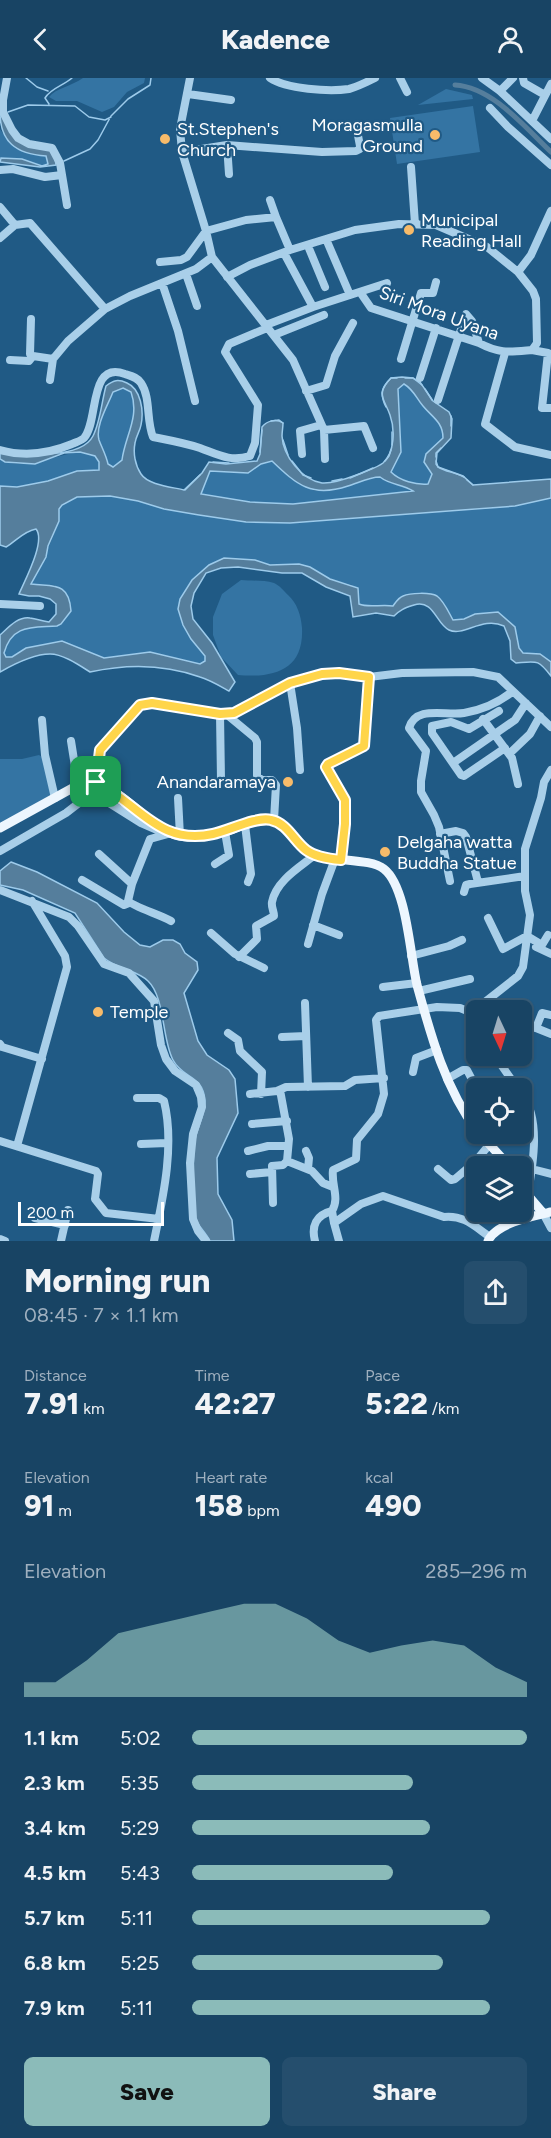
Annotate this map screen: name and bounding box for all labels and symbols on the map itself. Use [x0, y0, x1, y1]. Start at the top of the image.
place label: Moragasmulla Ground [311, 114, 423, 157]
place label: St.Stephen's Church [177, 118, 279, 161]
marker: Moragasmulla Ground [428, 128, 442, 142]
marker: St.Stephen's Church [158, 132, 172, 146]
place label: Municipal Reading Hall [421, 209, 522, 252]
marker: Municipal Reading Hall [402, 223, 416, 237]
street label: Siri Mora Uyana [376, 281, 502, 345]
pin [70, 756, 121, 807]
place label: Anandaramaya [157, 771, 276, 793]
marker: Anandaramaya [281, 775, 295, 789]
place label: Delgaha watta Buddha Statue [397, 831, 517, 874]
marker: Delgaha watta Buddha Statue [378, 845, 392, 859]
north arrow [466, 1000, 532, 1066]
place label: Temple [110, 1001, 169, 1023]
marker: Temple [91, 1005, 105, 1019]
scale bar [18, 1199, 164, 1226]

